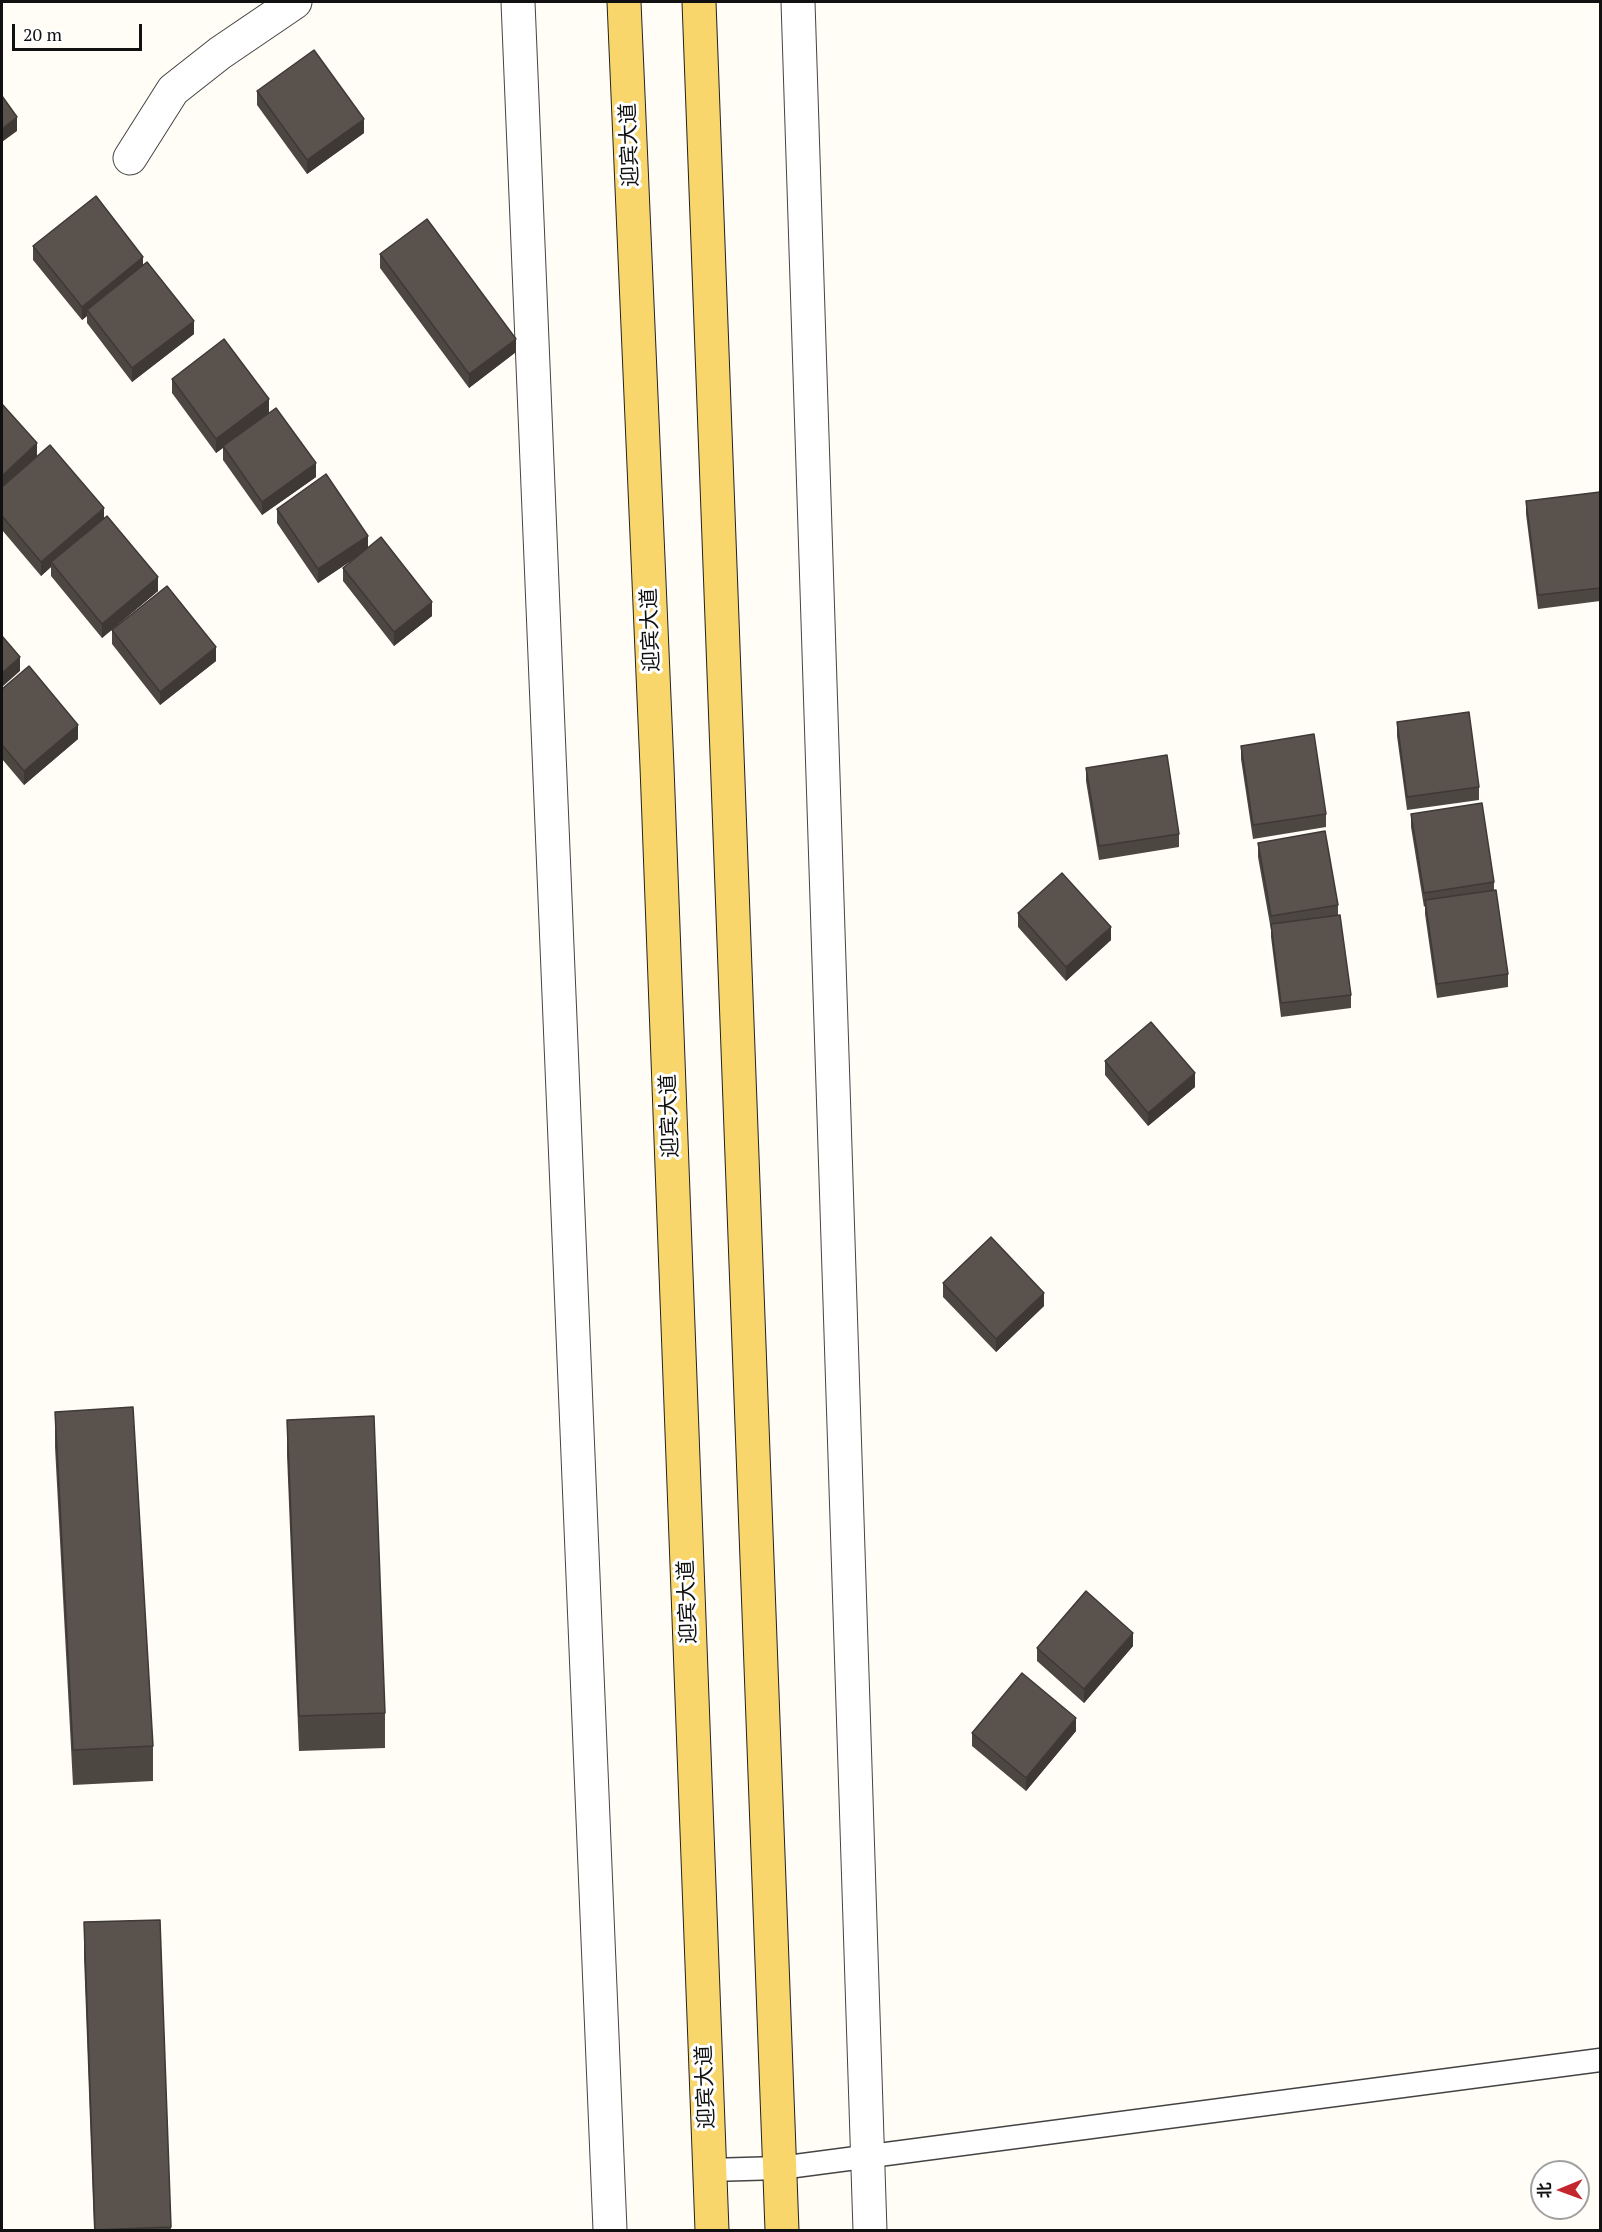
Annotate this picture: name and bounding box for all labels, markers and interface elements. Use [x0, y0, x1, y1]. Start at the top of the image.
scale bar [15, 12, 146, 50]
text: 20 m [23, 22, 62, 46]
street label: 迎宾大道 [616, 103, 644, 187]
street label: 迎宾大道 [637, 588, 665, 672]
street label: 迎宾大道 [656, 1074, 684, 1158]
street label: 迎宾大道 [674, 1560, 702, 1644]
street label: 迎宾大道 [692, 2045, 720, 2129]
north arrow [1530, 2160, 1590, 2220]
text: 北 [1533, 2182, 1555, 2198]

